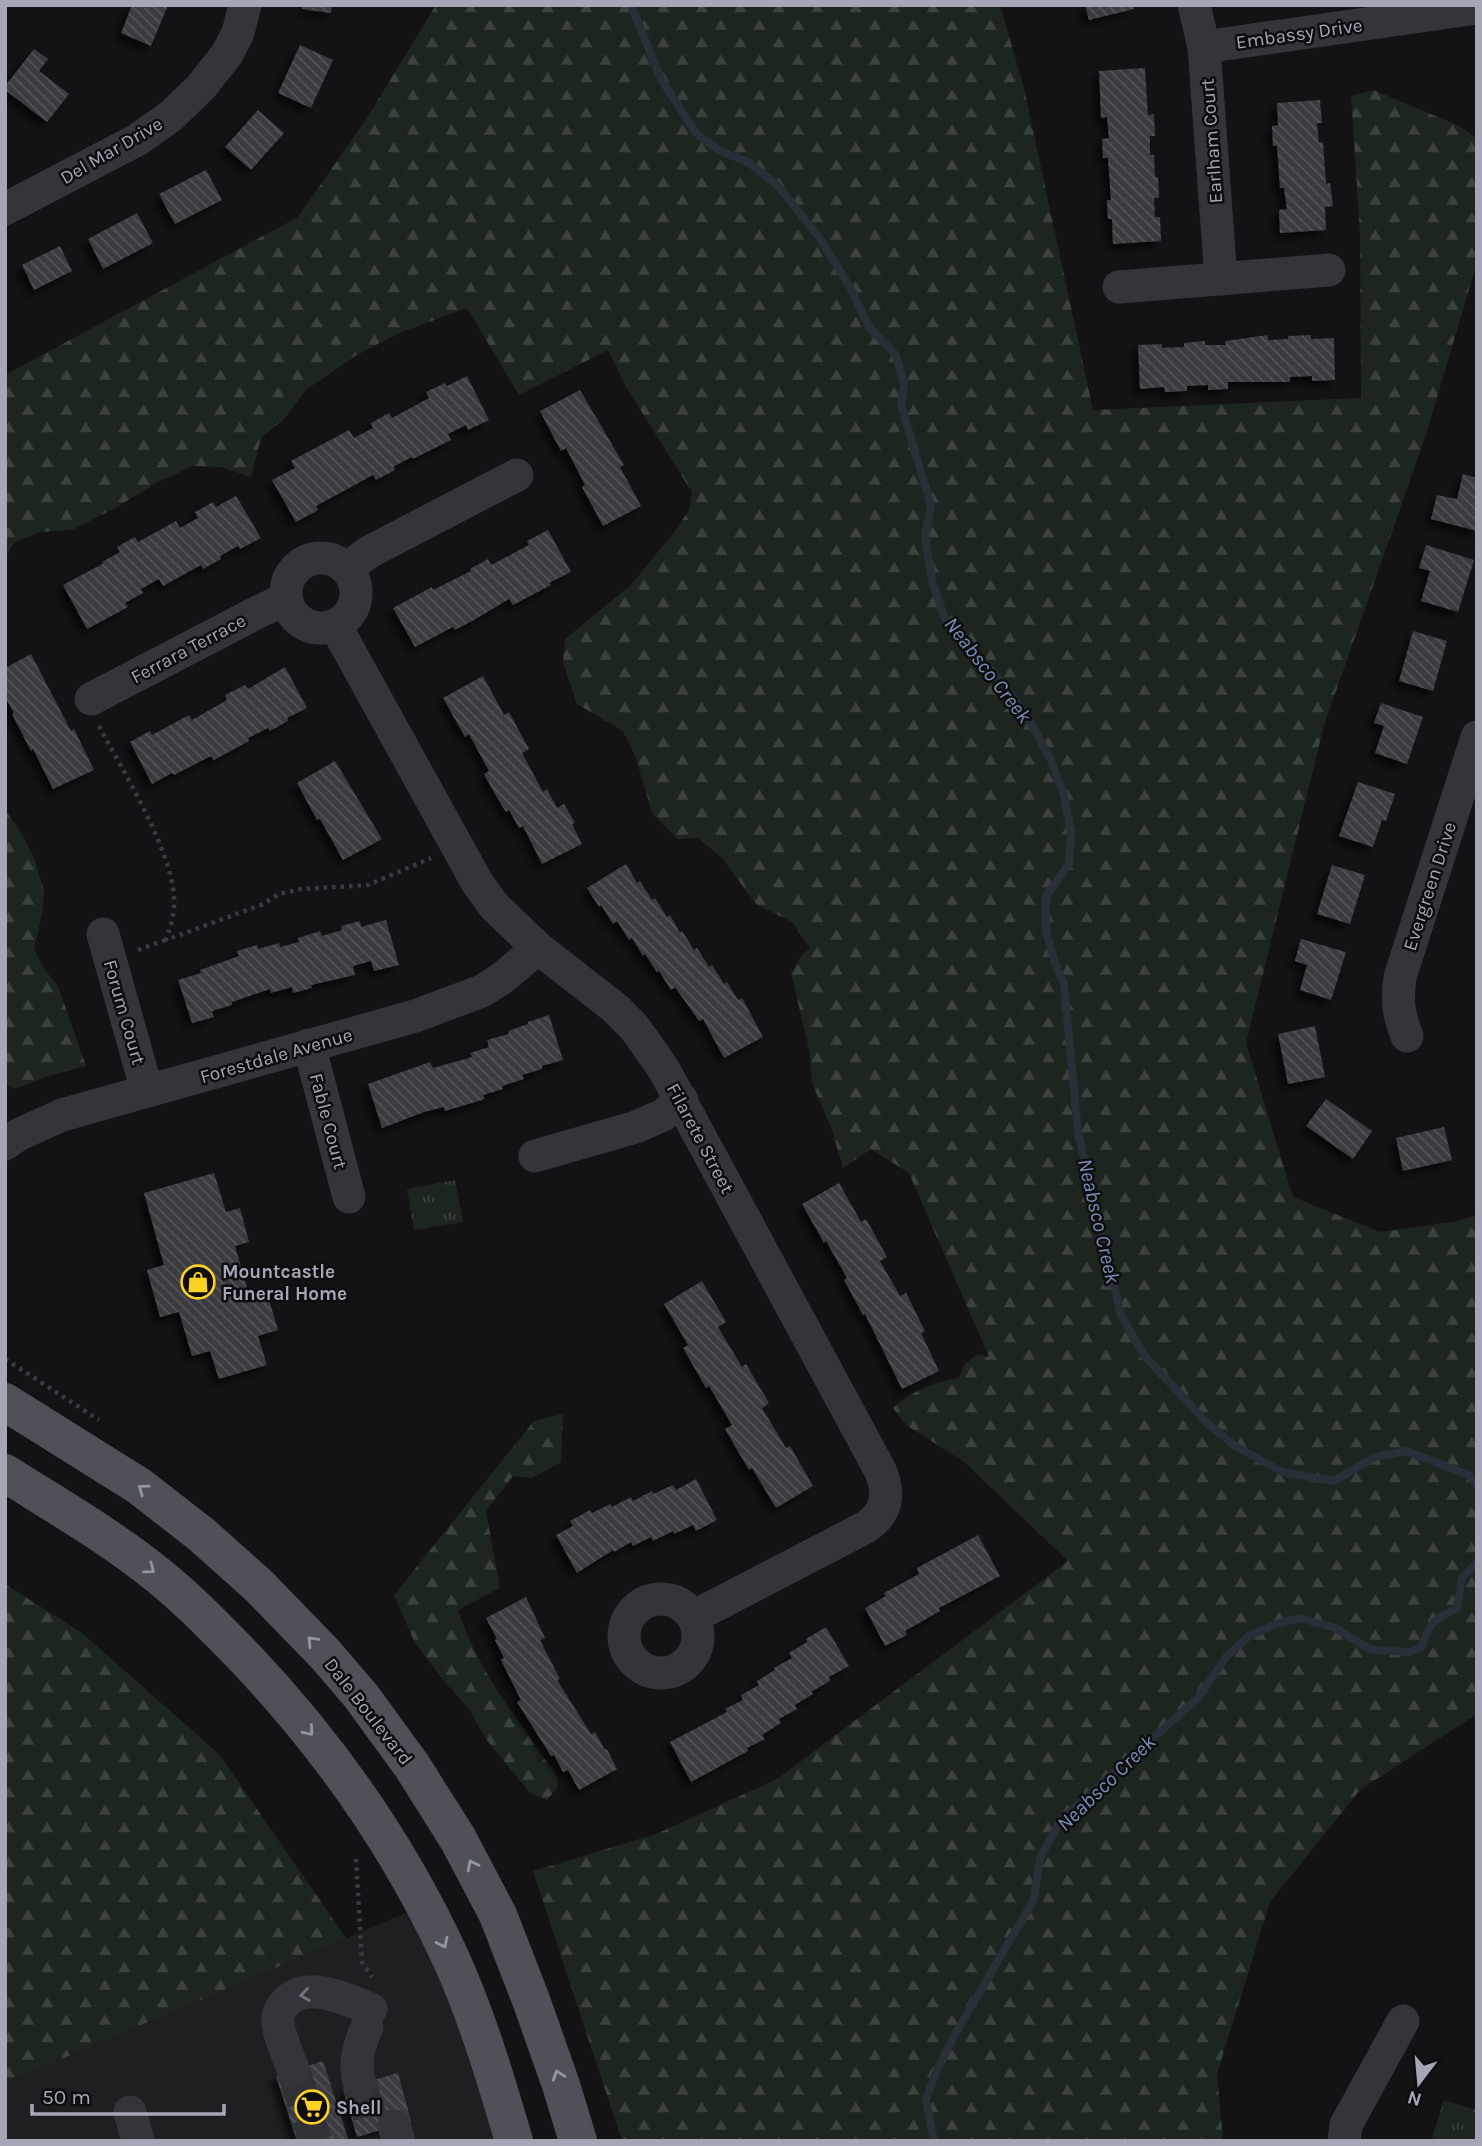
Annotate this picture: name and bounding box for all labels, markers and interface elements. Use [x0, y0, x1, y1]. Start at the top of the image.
street label: Embassy Drive [1234, 14, 1364, 54]
street label: Earlham Court [1197, 78, 1227, 204]
street label: Del Mar Drive [56, 113, 167, 189]
street label: Ferrara Terrace [127, 609, 250, 688]
water label: Neabsco Creek [939, 612, 1037, 728]
street label: Evergreen Drive [1399, 819, 1461, 953]
street label: Forum Court [99, 957, 149, 1067]
street label: Forestdale Avenue [198, 1024, 355, 1088]
street label: Fable Court [305, 1071, 351, 1172]
street label: Filarete Street [662, 1080, 738, 1197]
water label: Neabsco Creek [1073, 1156, 1125, 1286]
place label: Mountcastle Funeral Home [222, 1261, 347, 1305]
shop icon: Mountcastle Funeral Home [179, 1263, 217, 1301]
one-way arrow [138, 1485, 151, 1497]
one-way arrow [142, 1561, 155, 1574]
one-way arrow [307, 1636, 320, 1649]
street label: Dale Boulevard [320, 1654, 417, 1769]
one-way arrow [301, 1723, 313, 1736]
water label: Neabsco Creek [1052, 1730, 1160, 1836]
one-way arrow [466, 1860, 480, 1873]
one-way arrow [435, 1936, 449, 1948]
one-way arrow [300, 1987, 311, 2002]
north arrow [1384, 2048, 1454, 2118]
one-way arrow [552, 2070, 566, 2082]
scale bar [32, 2072, 224, 2116]
text: 50 m [42, 2085, 91, 2109]
text: N [1405, 2086, 1424, 2111]
supermarket icon: Shell [293, 2088, 331, 2126]
place label: Shell [336, 2097, 382, 2119]

